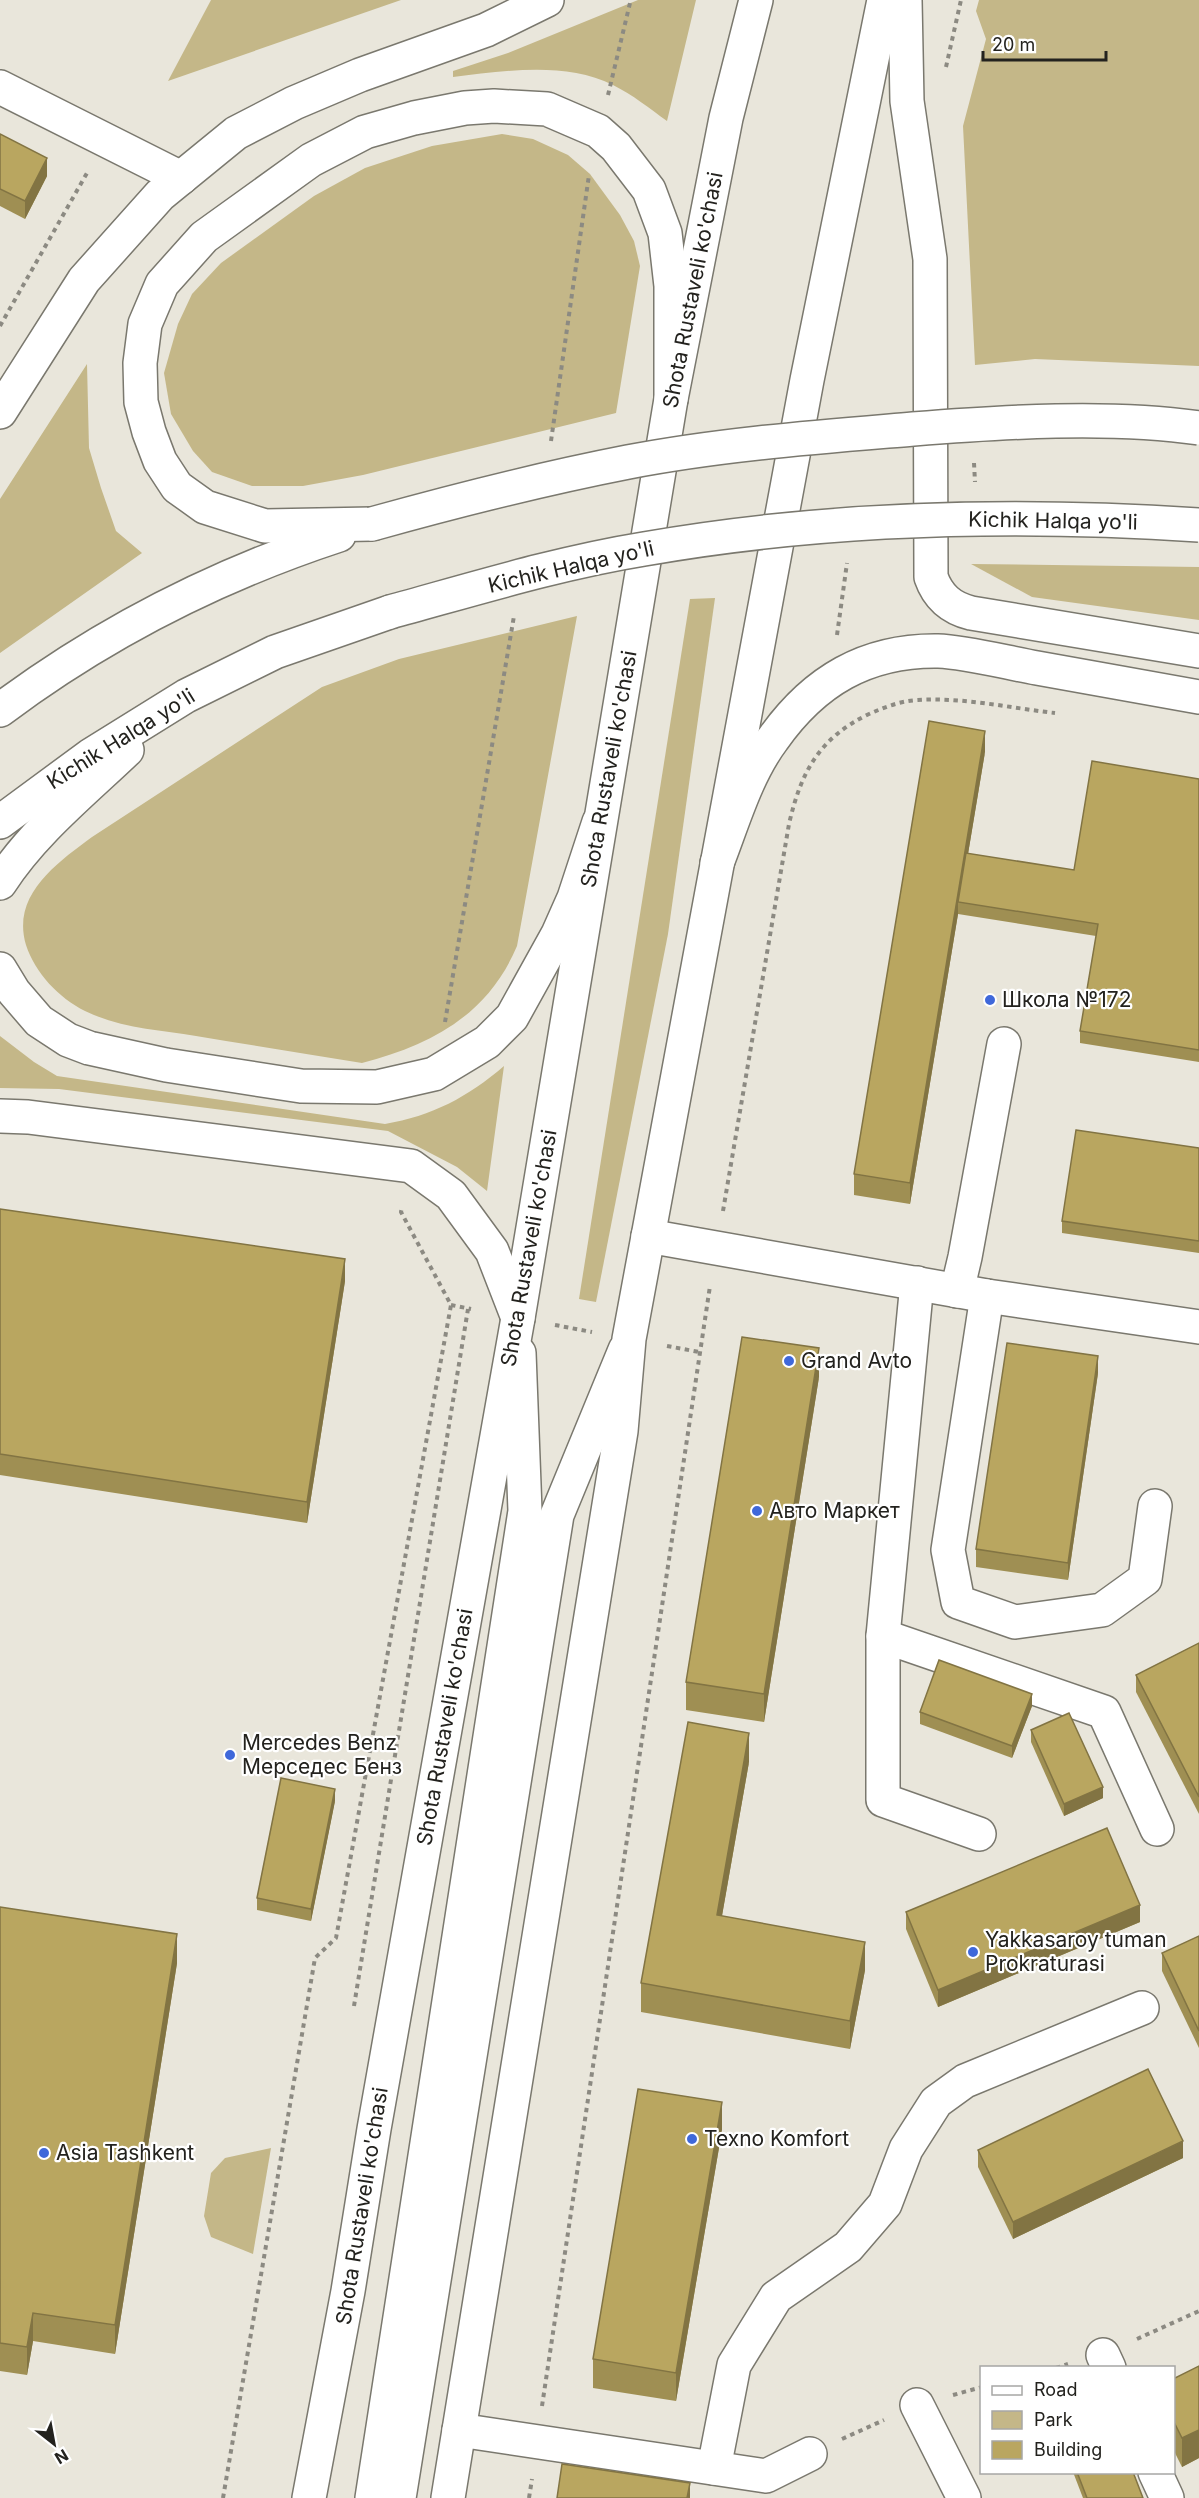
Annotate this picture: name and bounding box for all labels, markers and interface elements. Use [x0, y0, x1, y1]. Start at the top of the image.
scale bar [983, 24, 1106, 62]
text: 20 m [992, 34, 1035, 55]
street label: Shota Rustaveli ko'chasi [657, 170, 728, 410]
street label: Kichik Halqa yo'li [968, 507, 1138, 534]
street label: Kichik Halqa yo'li [485, 535, 656, 598]
street label: Shota Rustaveli ko'chasi [575, 649, 642, 889]
street label: Kichik Halqa yo'li [42, 683, 199, 794]
place label: Школа №172 [1002, 987, 1132, 1012]
marker: Школа №172 [983, 993, 997, 1007]
street label: Shota Rustaveli ko'chasi [495, 1128, 562, 1368]
place label: Grand Avto [801, 1348, 912, 1373]
marker: Grand Avto [782, 1354, 796, 1368]
place label: Авто Маркет [769, 1498, 900, 1523]
marker: Авто Маркет [750, 1504, 764, 1518]
street label: Shota Rustaveli ko'chasi [411, 1607, 478, 1847]
place label: Mercedes Benz Мерседес Бенз [242, 1730, 402, 1779]
marker: Mercedes Benz Мерседес Бенз [223, 1748, 237, 1762]
place label: Yakkasaroy tuman Prokraturasi [985, 1927, 1167, 1976]
marker: Yakkasaroy tuman Prokraturasi [966, 1945, 980, 1959]
street label: Shota Rustaveli ko'chasi [330, 2085, 393, 2326]
place label: Texno Komfort [704, 2126, 849, 2151]
marker: Texno Komfort [685, 2132, 699, 2146]
place label: Asia Tashkent [56, 2140, 194, 2165]
marker: Asia Tashkent [37, 2146, 51, 2160]
legend [980, 2366, 1175, 2474]
text: Road [1034, 2379, 1077, 2400]
text: Park [1034, 2409, 1073, 2430]
north arrow [24, 2414, 84, 2474]
text: Building [1034, 2439, 1102, 2460]
text: N [51, 2445, 72, 2469]

